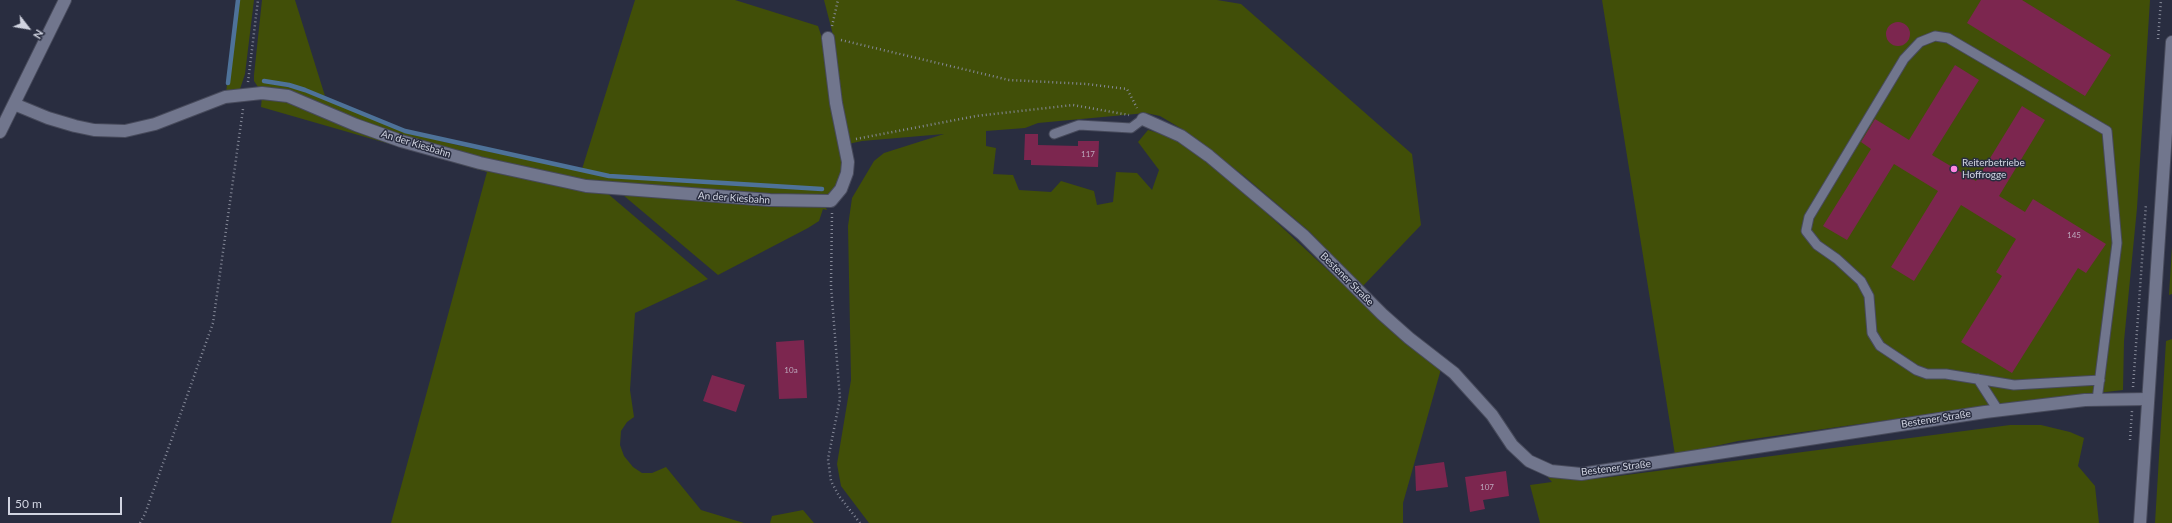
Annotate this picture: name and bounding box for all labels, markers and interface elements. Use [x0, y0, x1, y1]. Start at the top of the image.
north arrow [8, 8, 48, 48]
text: N [31, 27, 46, 41]
street label: An der Kiesbahn [380, 128, 452, 160]
house number: 117 [1081, 149, 1095, 159]
place label: Reiterbetriebe Hoffrogge [1962, 157, 2025, 180]
marker: Reiterbetriebe Hoffrogge [1949, 164, 1959, 174]
street label: An der Kiesbahn [698, 189, 770, 207]
house number: 145 [2067, 230, 2081, 240]
street label: Bestener Straße [1318, 250, 1376, 308]
house number: 10a [784, 365, 798, 375]
street label: Bestener Straße [1900, 408, 1972, 430]
street label: Bestener Straße [1580, 458, 1652, 478]
house number: 107 [1480, 482, 1494, 492]
scale bar [10, 489, 124, 515]
text: 50 m [15, 496, 42, 511]

